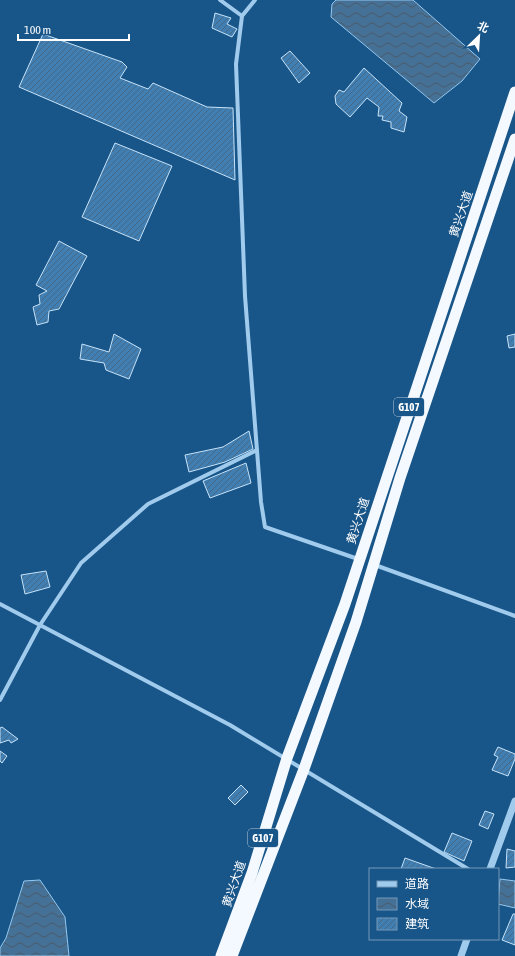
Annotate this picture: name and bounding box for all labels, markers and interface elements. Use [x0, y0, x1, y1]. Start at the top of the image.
scale bar [18, 16, 129, 42]
north arrow [459, 16, 499, 56]
text: 北 [476, 19, 491, 35]
text: 100 m [24, 23, 51, 37]
street label: 黄兴大道 [447, 189, 475, 239]
road number: G107 [394, 398, 424, 416]
street label: 黄兴大道 [344, 496, 372, 546]
road number: G107 [248, 829, 278, 847]
street label: 黄兴大道 [220, 859, 248, 909]
legend [369, 868, 499, 940]
text: 道路 [405, 877, 429, 891]
text: 水域 [405, 897, 429, 911]
text: 建筑 [405, 917, 429, 931]

